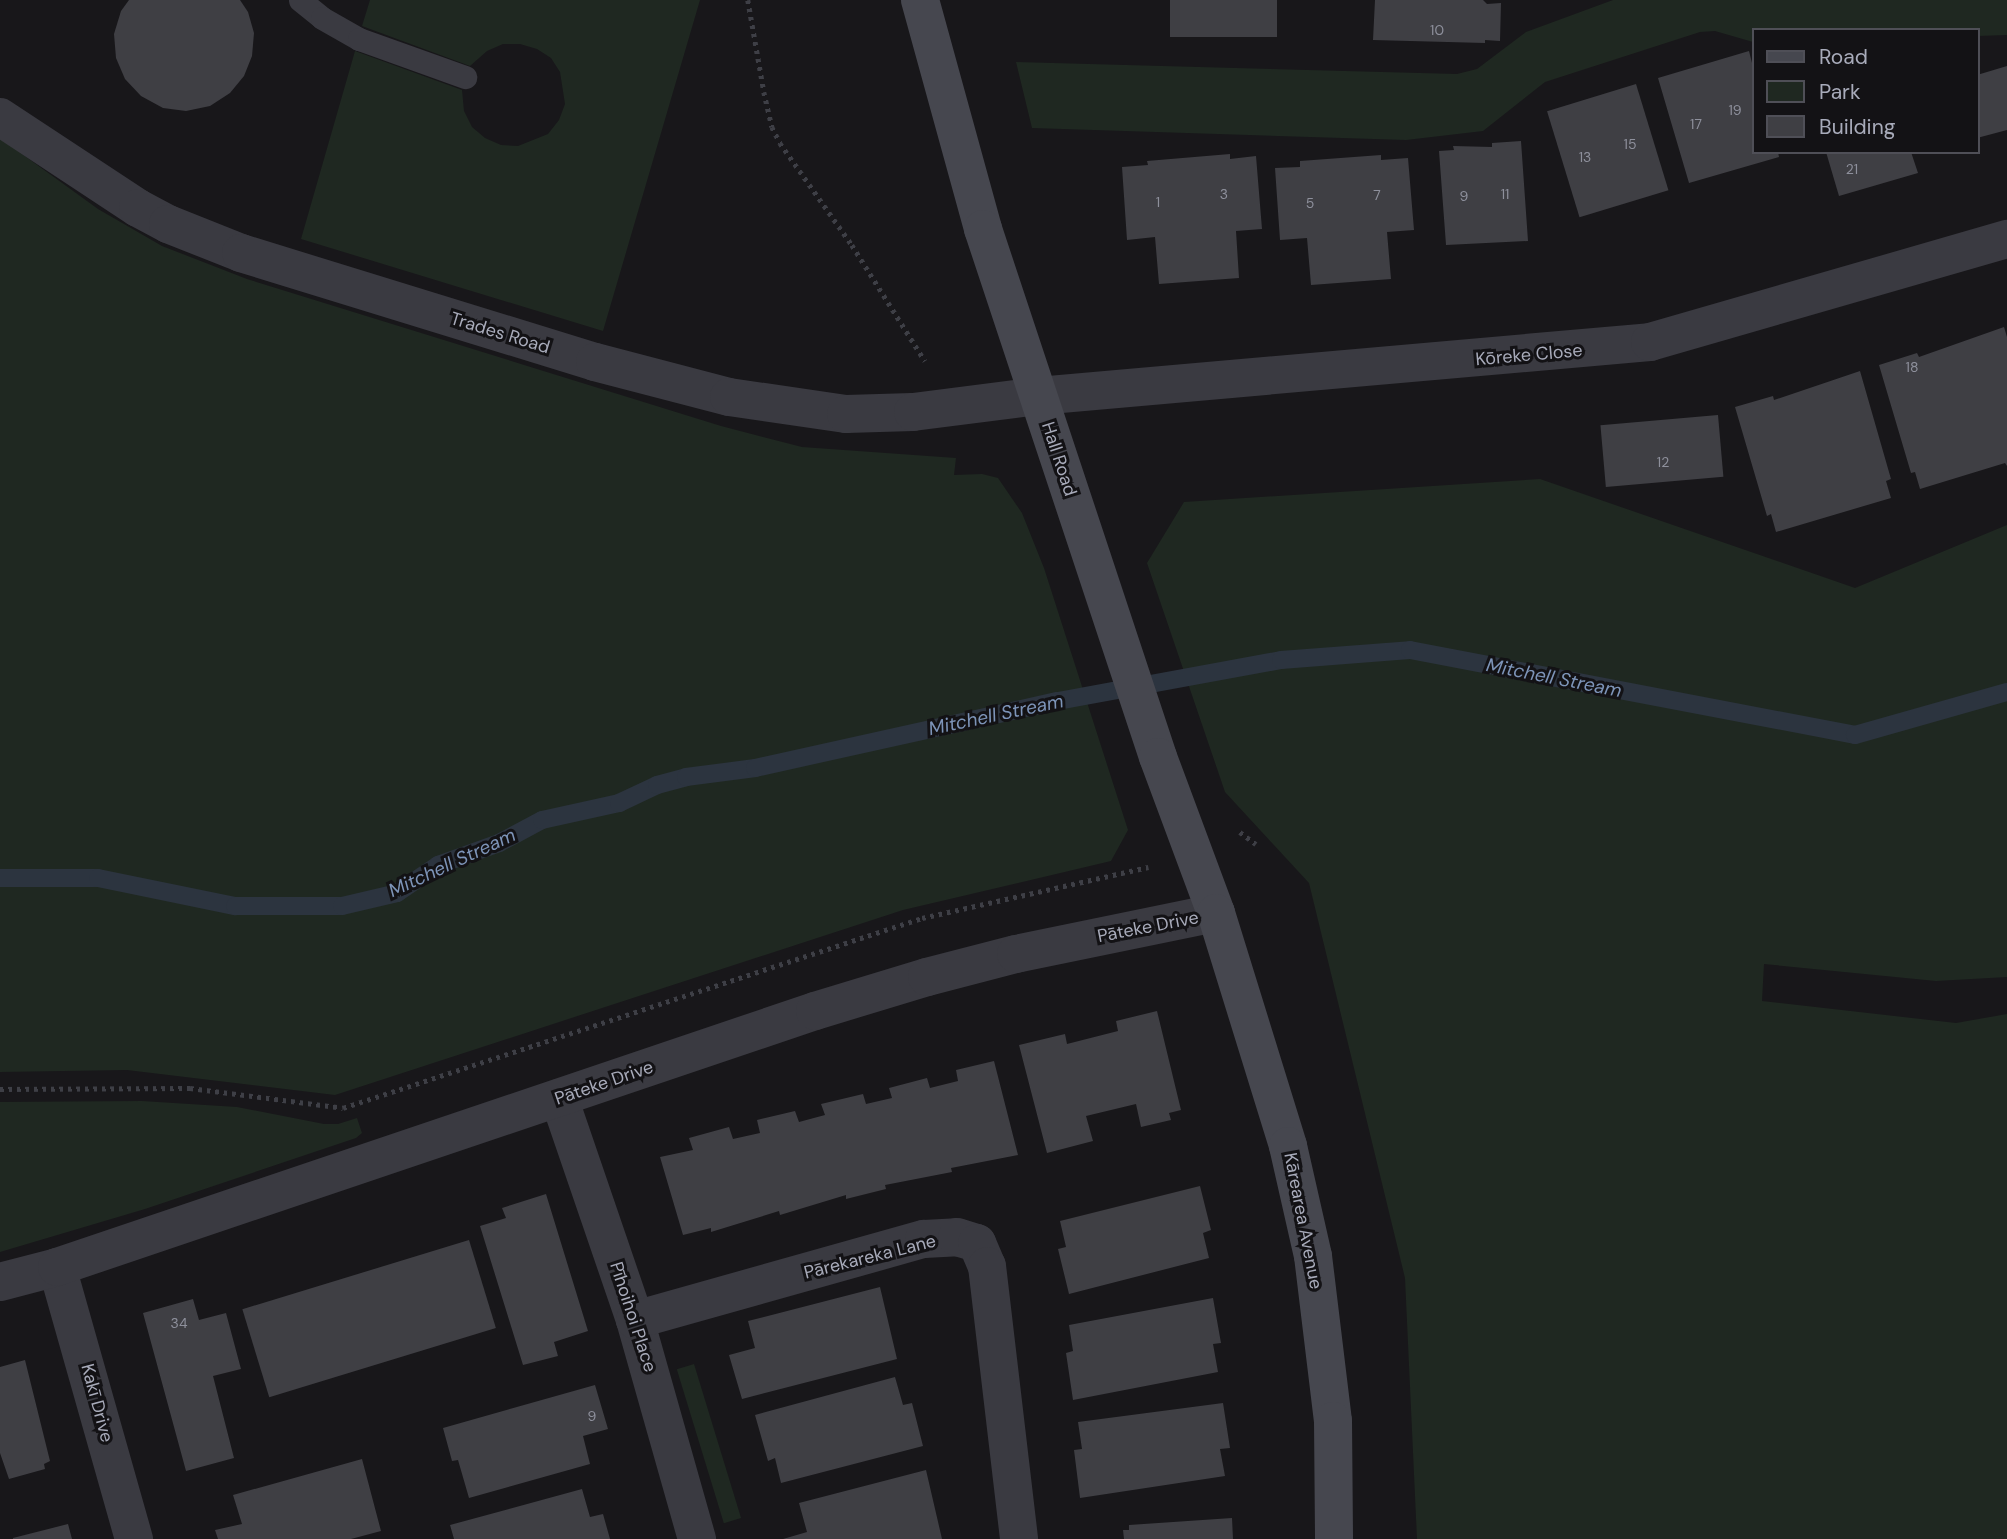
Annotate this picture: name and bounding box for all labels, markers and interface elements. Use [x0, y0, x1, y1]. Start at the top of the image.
house number: 10 [1430, 22, 1444, 38]
legend [1752, 28, 1979, 154]
text: Road [1819, 43, 1868, 71]
text: Park [1819, 78, 1860, 106]
house number: 19 [1728, 102, 1742, 118]
text: Building [1819, 113, 1895, 141]
house number: 17 [1690, 116, 1702, 132]
house number: 15 [1624, 136, 1636, 152]
house number: 13 [1579, 149, 1591, 165]
house number: 21 [1846, 161, 1858, 177]
house number: 3 [1220, 186, 1228, 202]
house number: 11 [1501, 186, 1509, 202]
house number: 7 [1373, 187, 1381, 203]
house number: 9 [1460, 188, 1468, 204]
house number: 1 [1156, 194, 1160, 210]
house number: 5 [1306, 195, 1314, 211]
street label: Trades Road [448, 308, 552, 358]
street label: Kōreke Close [1475, 340, 1583, 370]
house number: 18 [1906, 359, 1918, 375]
street label: Hall Road [1037, 419, 1081, 499]
house number: 12 [1657, 454, 1669, 470]
water label: Mitchell Stream [1484, 654, 1624, 702]
water label: Mitchell Stream [926, 690, 1066, 740]
water label: Mitchell Stream [385, 824, 519, 902]
street label: Pāteke Drive [1096, 907, 1200, 947]
street label: Pāteke Drive [552, 1056, 656, 1110]
street label: Kārearea Avenue [1279, 1151, 1327, 1291]
street label: Pārekareka Lane [802, 1230, 938, 1284]
street label: Pīhoihoi Place [605, 1259, 661, 1375]
house number: 34 [171, 1315, 187, 1331]
street label: Kakī Drive [76, 1361, 118, 1445]
house number: 9 [588, 1408, 596, 1424]

